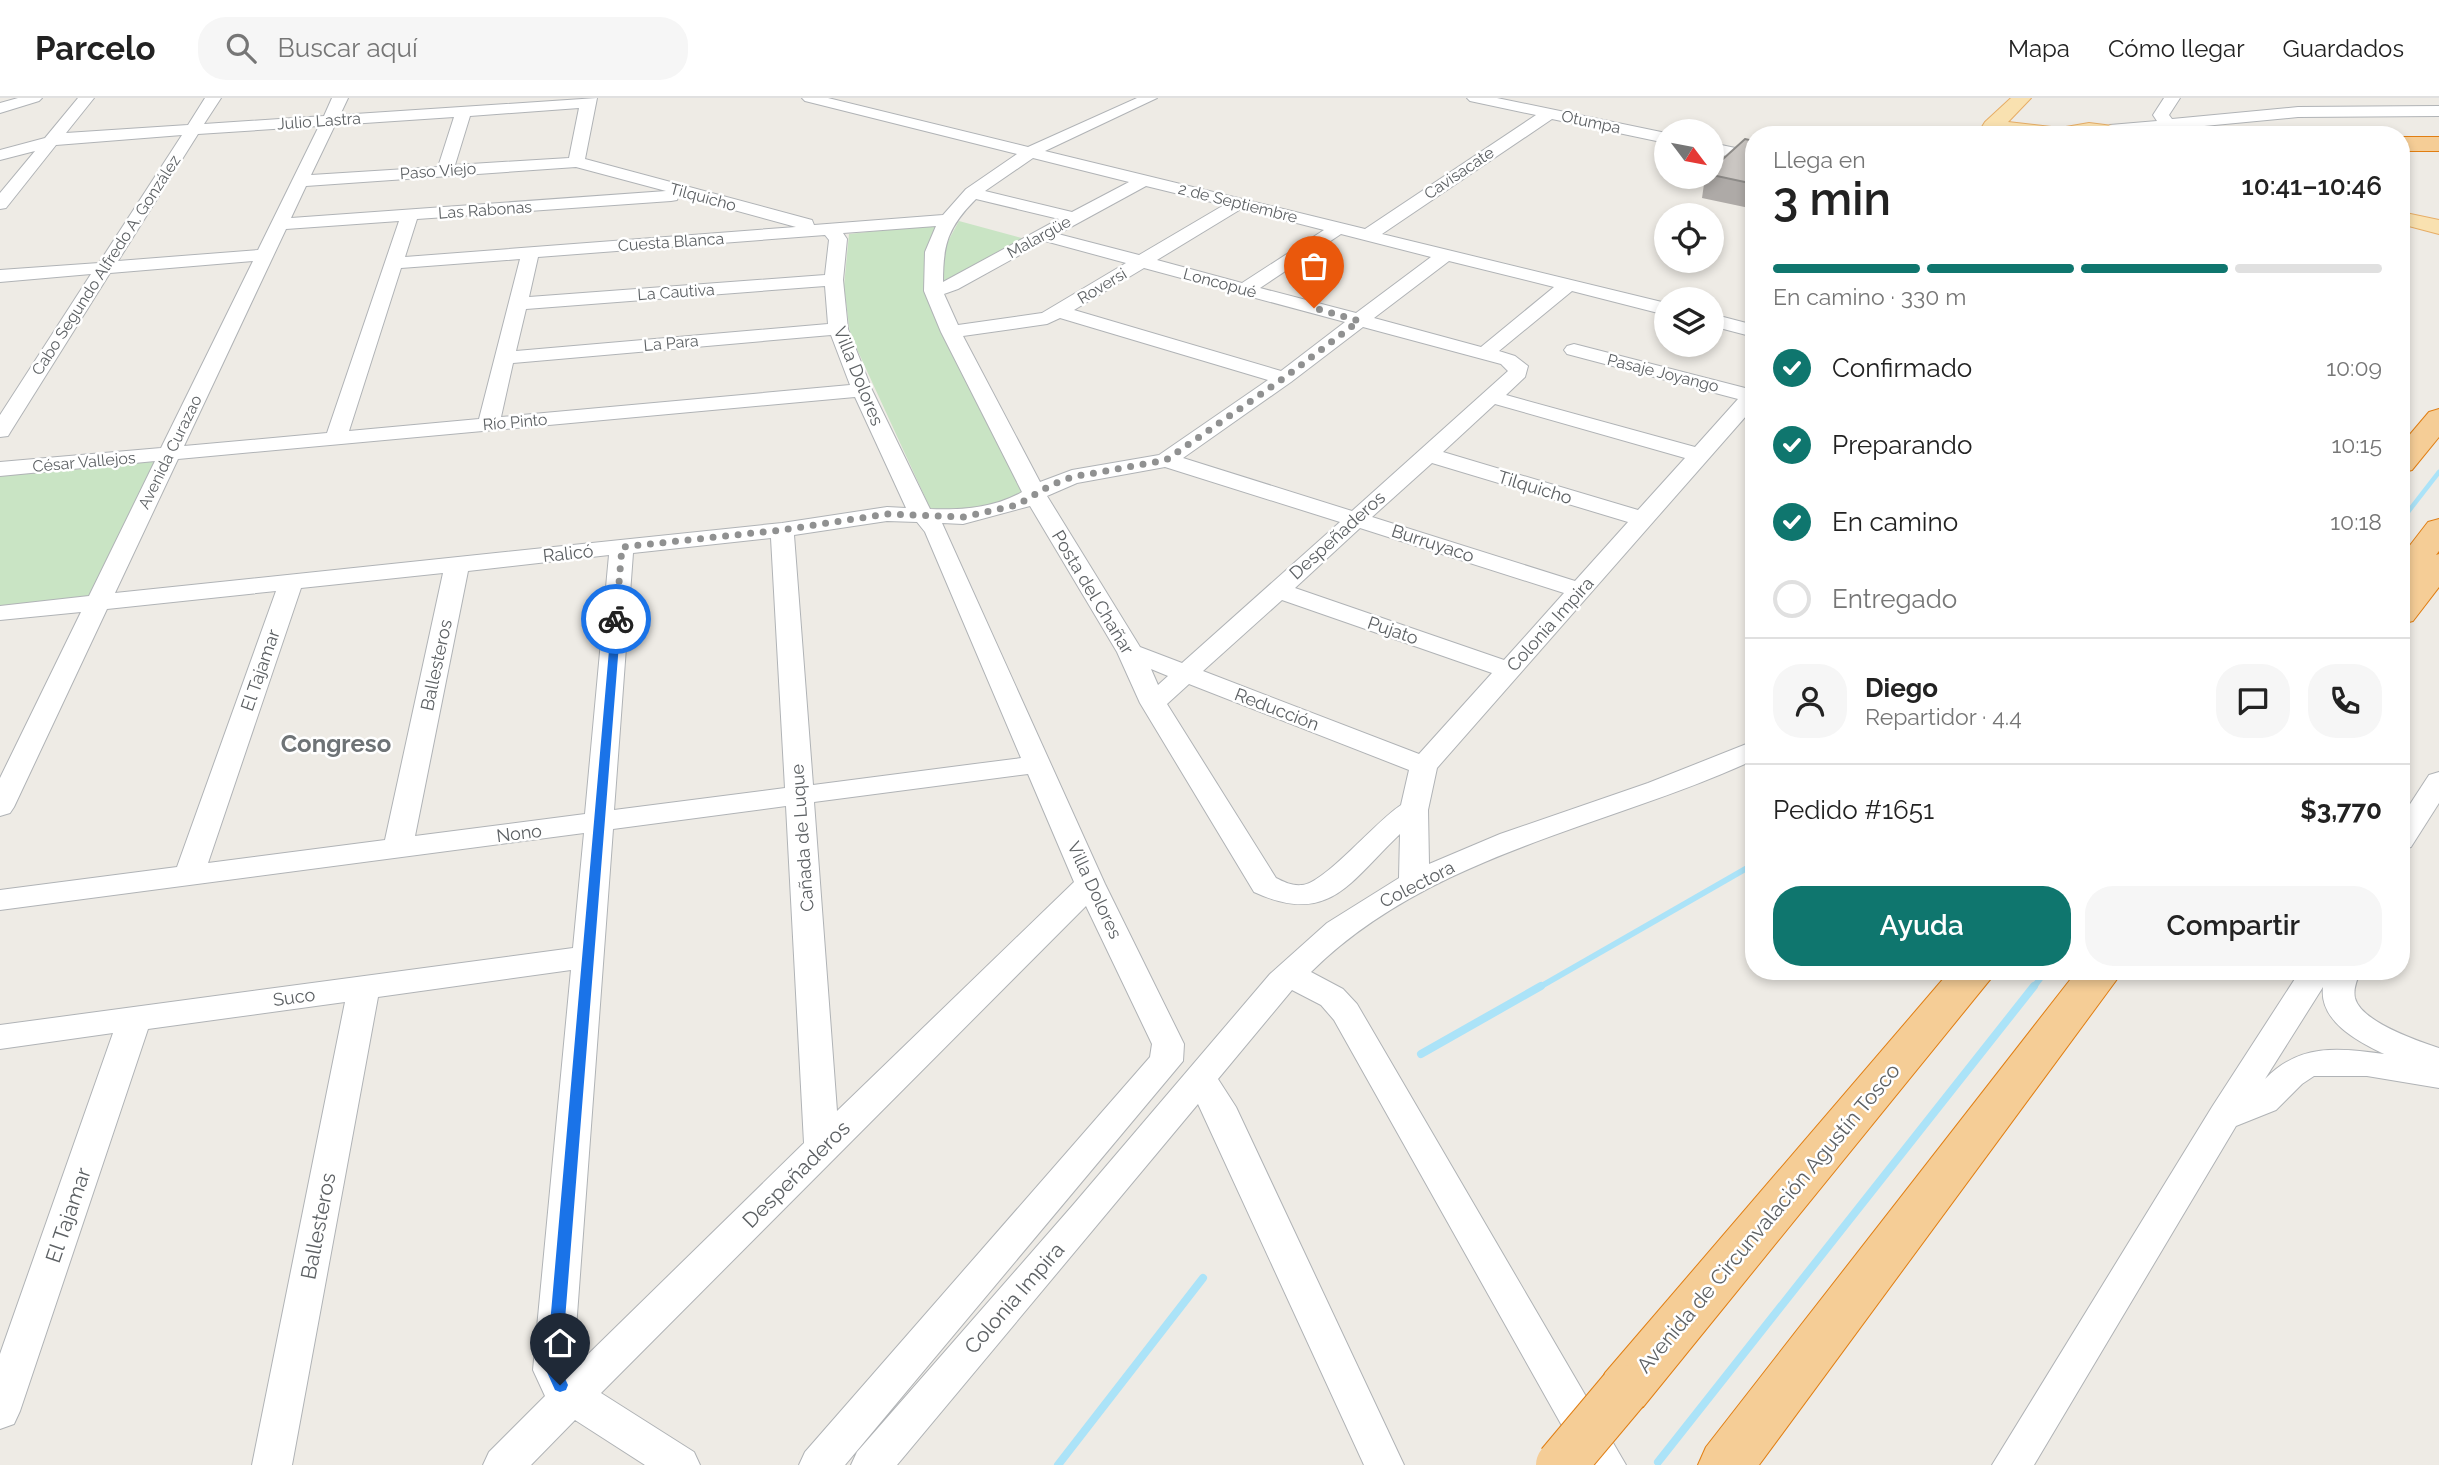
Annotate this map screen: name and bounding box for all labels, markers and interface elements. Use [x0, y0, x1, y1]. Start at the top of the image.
search box [198, 17, 688, 80]
text: Parcelo [35, 29, 156, 68]
icon: search [222, 29, 260, 67]
text: Buscar aquí [278, 33, 418, 63]
text: Mapa [2008, 34, 2070, 63]
text: Cómo llegar [2108, 34, 2245, 63]
text: Guardados [2283, 34, 2404, 63]
street label: Otumpa [1560, 106, 1622, 138]
street label: Julio Lastra [276, 109, 362, 133]
north arrow [1654, 119, 1724, 189]
map controls [1654, 119, 1724, 357]
street label: Cavisacate [1421, 143, 1497, 203]
text: Llega en [1773, 146, 1866, 173]
street label: Cabo Segundo Alfredo A. González [28, 151, 184, 379]
street label: Paso Viejo [399, 159, 477, 183]
text: 10:41–10:46 [2241, 171, 2382, 201]
text: 3 min [1773, 172, 1891, 226]
street label: Tilquicho [668, 179, 738, 215]
street label: 2 de Septiembre [1176, 179, 1300, 227]
street label: Las Rabonas [437, 197, 533, 223]
button: locate [1654, 203, 1724, 273]
street label: Malargüe [1004, 212, 1074, 262]
street label: Cuesta Blanca [617, 229, 725, 255]
pin [1284, 236, 1344, 308]
icon: bag [1295, 247, 1333, 285]
street label: Roversi [1074, 264, 1130, 308]
street label: Loncopué [1181, 264, 1259, 302]
street label: La Cautiva [637, 280, 715, 304]
text: En camino · 330 m [1773, 283, 1966, 310]
button: layers [1654, 287, 1724, 357]
street label: Villa Dolores [830, 323, 888, 429]
street label: La Para [643, 331, 699, 355]
icon: check [1773, 349, 1811, 387]
street label: Pasaje Joyango [1605, 350, 1721, 396]
text: Confirmado [1832, 353, 1972, 383]
text: 10:09 [2326, 354, 2382, 381]
street label: Avenida Curazao [134, 392, 206, 512]
street label: Río Pinto [482, 410, 548, 434]
icon: check [1773, 426, 1811, 464]
text: Preparando [1832, 430, 1972, 460]
text: 10:15 [2331, 431, 2382, 458]
street label: César Vallejos [32, 448, 137, 476]
street label: Tilquicho [1495, 466, 1575, 508]
street label: Despeñaderos [1285, 486, 1389, 583]
icon: check [1773, 503, 1811, 541]
text: En camino [1832, 507, 1958, 537]
text: 10:18 [2330, 508, 2382, 535]
street label: Burruyaco [1389, 520, 1477, 566]
street label: Posta del Chañar [1048, 526, 1139, 658]
street label: Ralicó [542, 540, 595, 566]
street label: Colonia Impira [1502, 573, 1598, 675]
courier [581, 584, 651, 654]
text: Entregado [1832, 584, 1957, 614]
icon: bike [597, 600, 635, 638]
street label: Pujato [1365, 612, 1421, 649]
street label: Ballesteros [416, 617, 456, 713]
street label: El Tajamar [236, 626, 284, 714]
button: person [1773, 664, 1847, 738]
button: chat [2216, 664, 2290, 738]
button: phone [2308, 664, 2382, 738]
text: Diego [1865, 673, 1938, 703]
street label: Reducción [1232, 683, 1322, 735]
text: Repartidor · 4.4 [1865, 703, 2022, 730]
district label: Congreso [281, 729, 391, 758]
street label: Cañada de Luque [786, 763, 818, 913]
text: Pedido #1651 [1773, 795, 1934, 825]
text: $3,770 [2300, 795, 2382, 825]
street label: Nono [495, 820, 543, 846]
street label: Villa Dolores [1063, 838, 1127, 942]
street label: Colectora [1376, 856, 1458, 912]
button: Ayuda [1773, 886, 2071, 966]
button: Compartir [2085, 886, 2382, 966]
street label: Suco [272, 984, 317, 1010]
street label: Avenida de Circunvalación Agustín Tosco [1631, 1058, 1905, 1378]
street label: Despeñaderos [737, 1115, 855, 1233]
street label: El Tajamar [40, 1164, 96, 1266]
street label: Ballesteros [295, 1171, 341, 1281]
street label: Colonia Impira [959, 1237, 1069, 1359]
pin [530, 1313, 590, 1385]
icon: home [541, 1324, 579, 1362]

